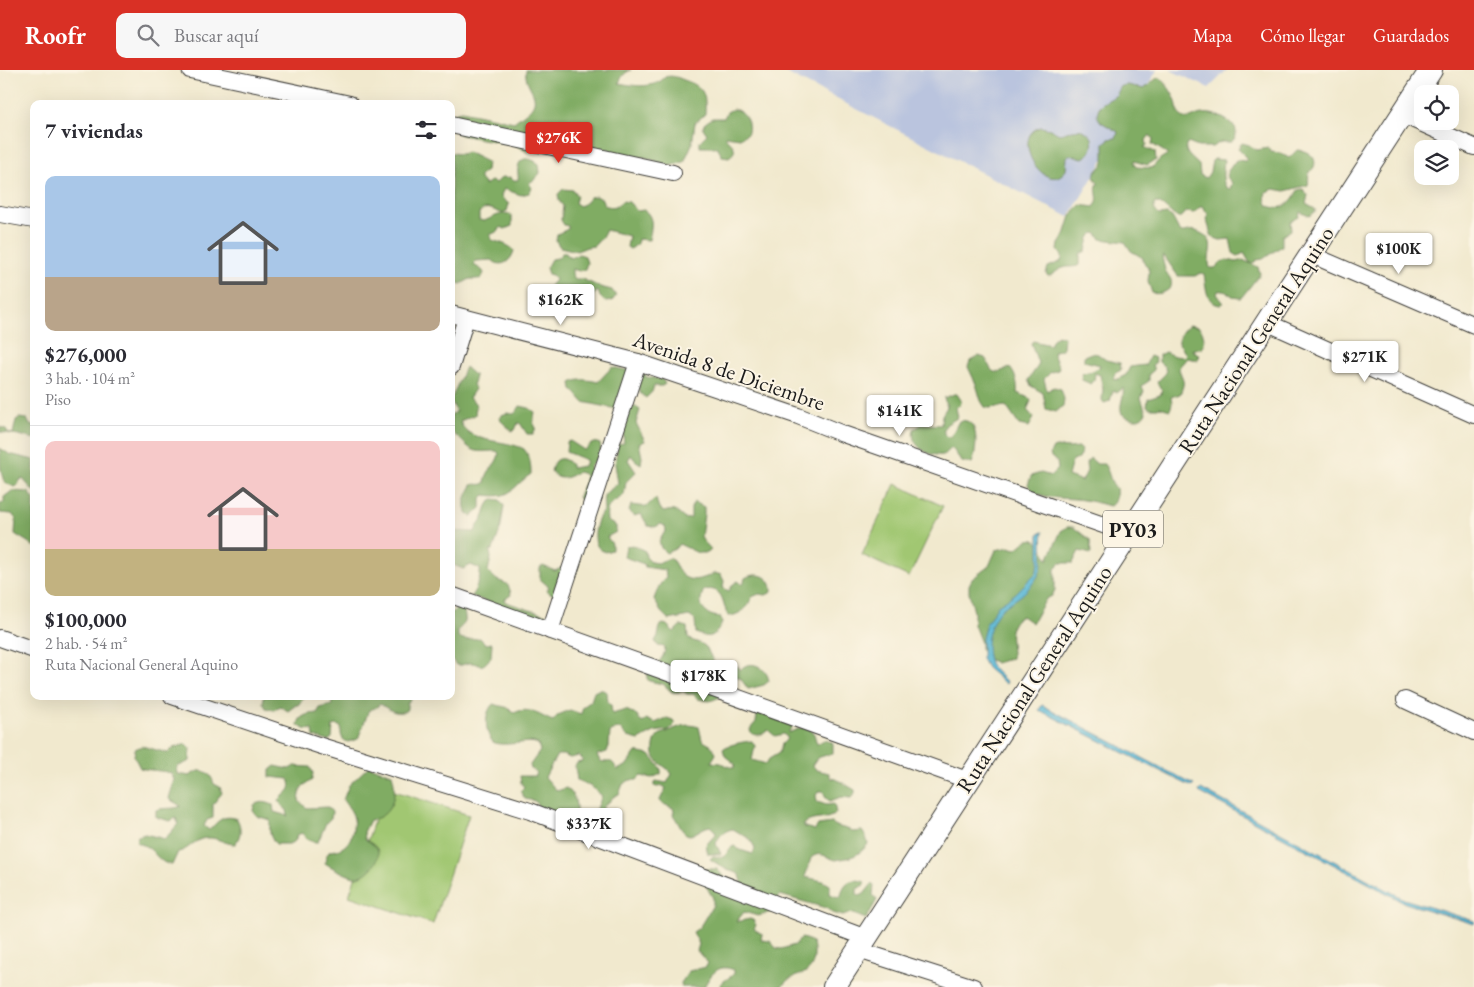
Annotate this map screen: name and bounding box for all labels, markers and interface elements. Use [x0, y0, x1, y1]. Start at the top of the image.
search box [116, 13, 466, 58]
text: Roofr [25, 20, 86, 51]
icon: search [134, 21, 162, 49]
text: Buscar aquí [174, 23, 259, 48]
text: Mapa [1193, 24, 1232, 47]
text: Cómo llegar [1260, 24, 1345, 47]
text: Guardados [1373, 24, 1449, 47]
map controls [1414, 85, 1459, 185]
button: locate [1414, 85, 1459, 130]
icon: filters [412, 116, 440, 144]
text: 7 viviendas [45, 117, 143, 144]
pin: $276K [524, 122, 594, 164]
text: $276K [537, 127, 581, 148]
button: layers [1414, 140, 1459, 185]
icon: home [198, 208, 288, 298]
street label: Ruta Nacional General Aquino [1171, 221, 1341, 459]
pin: $100K [1364, 232, 1434, 275]
text: $100K [1377, 238, 1421, 259]
pin: $162K [526, 284, 596, 326]
text: $162K [539, 289, 583, 310]
street label: Avenida 8 de Diciembre [628, 324, 829, 418]
pin: $271K [1330, 340, 1400, 383]
text: $276,000 [45, 341, 127, 368]
text: $271K [1343, 346, 1387, 367]
text: 3 hab. · 104 m² [45, 368, 135, 389]
text: Piso [45, 389, 71, 410]
pin: $141K [865, 394, 935, 437]
text: $141K [878, 400, 922, 421]
icon: home [198, 474, 288, 564]
road number: PY03 [1103, 510, 1163, 548]
street label: Ruta Nacional General Aquino [949, 560, 1119, 798]
text: $100,000 [45, 606, 127, 633]
text: 2 hab. · 54 m² [45, 633, 127, 654]
text: Ruta Nacional General Aquino [45, 654, 238, 675]
pin: $178K [669, 660, 739, 702]
text: $178K [682, 665, 726, 686]
pin: $337K [554, 808, 624, 850]
text: $337K [567, 813, 611, 834]

